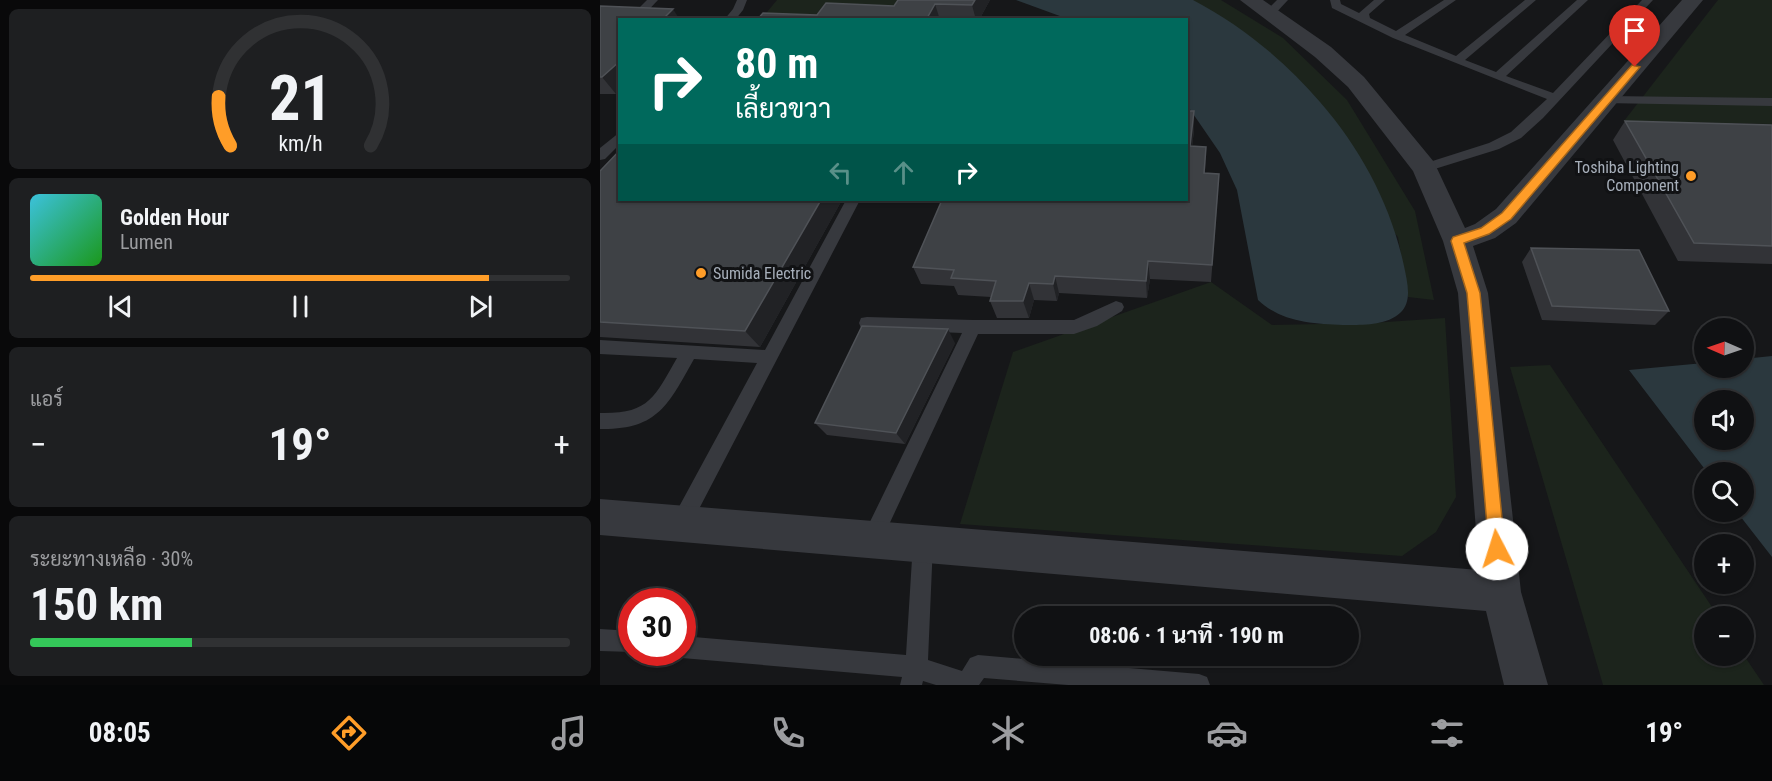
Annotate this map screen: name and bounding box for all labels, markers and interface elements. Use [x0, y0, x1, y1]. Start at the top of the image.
pin [1609, 5, 1660, 67]
icon: arrive [1618, 14, 1651, 47]
text: 80 m [735, 39, 818, 88]
icon: right [636, 42, 714, 120]
text: 21 [268, 62, 332, 135]
text: เลี้ยวขวา [735, 93, 831, 125]
text: km/h [278, 131, 322, 156]
icon: left [824, 156, 857, 189]
icon: ahead [887, 156, 920, 189]
icon: right [950, 156, 983, 189]
place label: Toshiba Lighting Component [1575, 158, 1679, 195]
marker: Toshiba Lighting Component [1684, 169, 1698, 183]
text: Golden Hour [120, 205, 229, 230]
text: Lumen [120, 230, 173, 254]
place label: Sumida Electric [713, 264, 811, 283]
marker: Sumida Electric [694, 266, 708, 280]
icon: previous [104, 290, 137, 323]
icon: pause [284, 290, 317, 323]
icon: next [464, 290, 497, 323]
north arrow [1694, 318, 1754, 378]
map controls [1694, 318, 1754, 666]
text: แอร์ [30, 387, 63, 411]
button: sound [1694, 390, 1754, 450]
text: 19° [269, 418, 332, 471]
text: − [30, 425, 47, 464]
text: + [554, 425, 570, 464]
button: search [1694, 462, 1754, 522]
position arrow [1465, 517, 1529, 581]
button: + [1694, 534, 1754, 594]
text: ระยะทางเหลือ · 30% [30, 547, 193, 571]
text: 150 km [30, 578, 163, 631]
speed limit sign: 30 [618, 588, 696, 666]
button: − [1694, 606, 1754, 666]
text: 08:06 · 1 นาที · 190 m [1089, 623, 1284, 648]
icon: directions [328, 712, 370, 754]
icon: music [548, 712, 590, 754]
icon: phone [767, 712, 809, 754]
icon: climate [987, 712, 1029, 754]
icon: car [1206, 712, 1248, 754]
icon: filters [1426, 712, 1468, 754]
text: 08:05 [89, 717, 151, 749]
text: 19° [1645, 717, 1683, 749]

